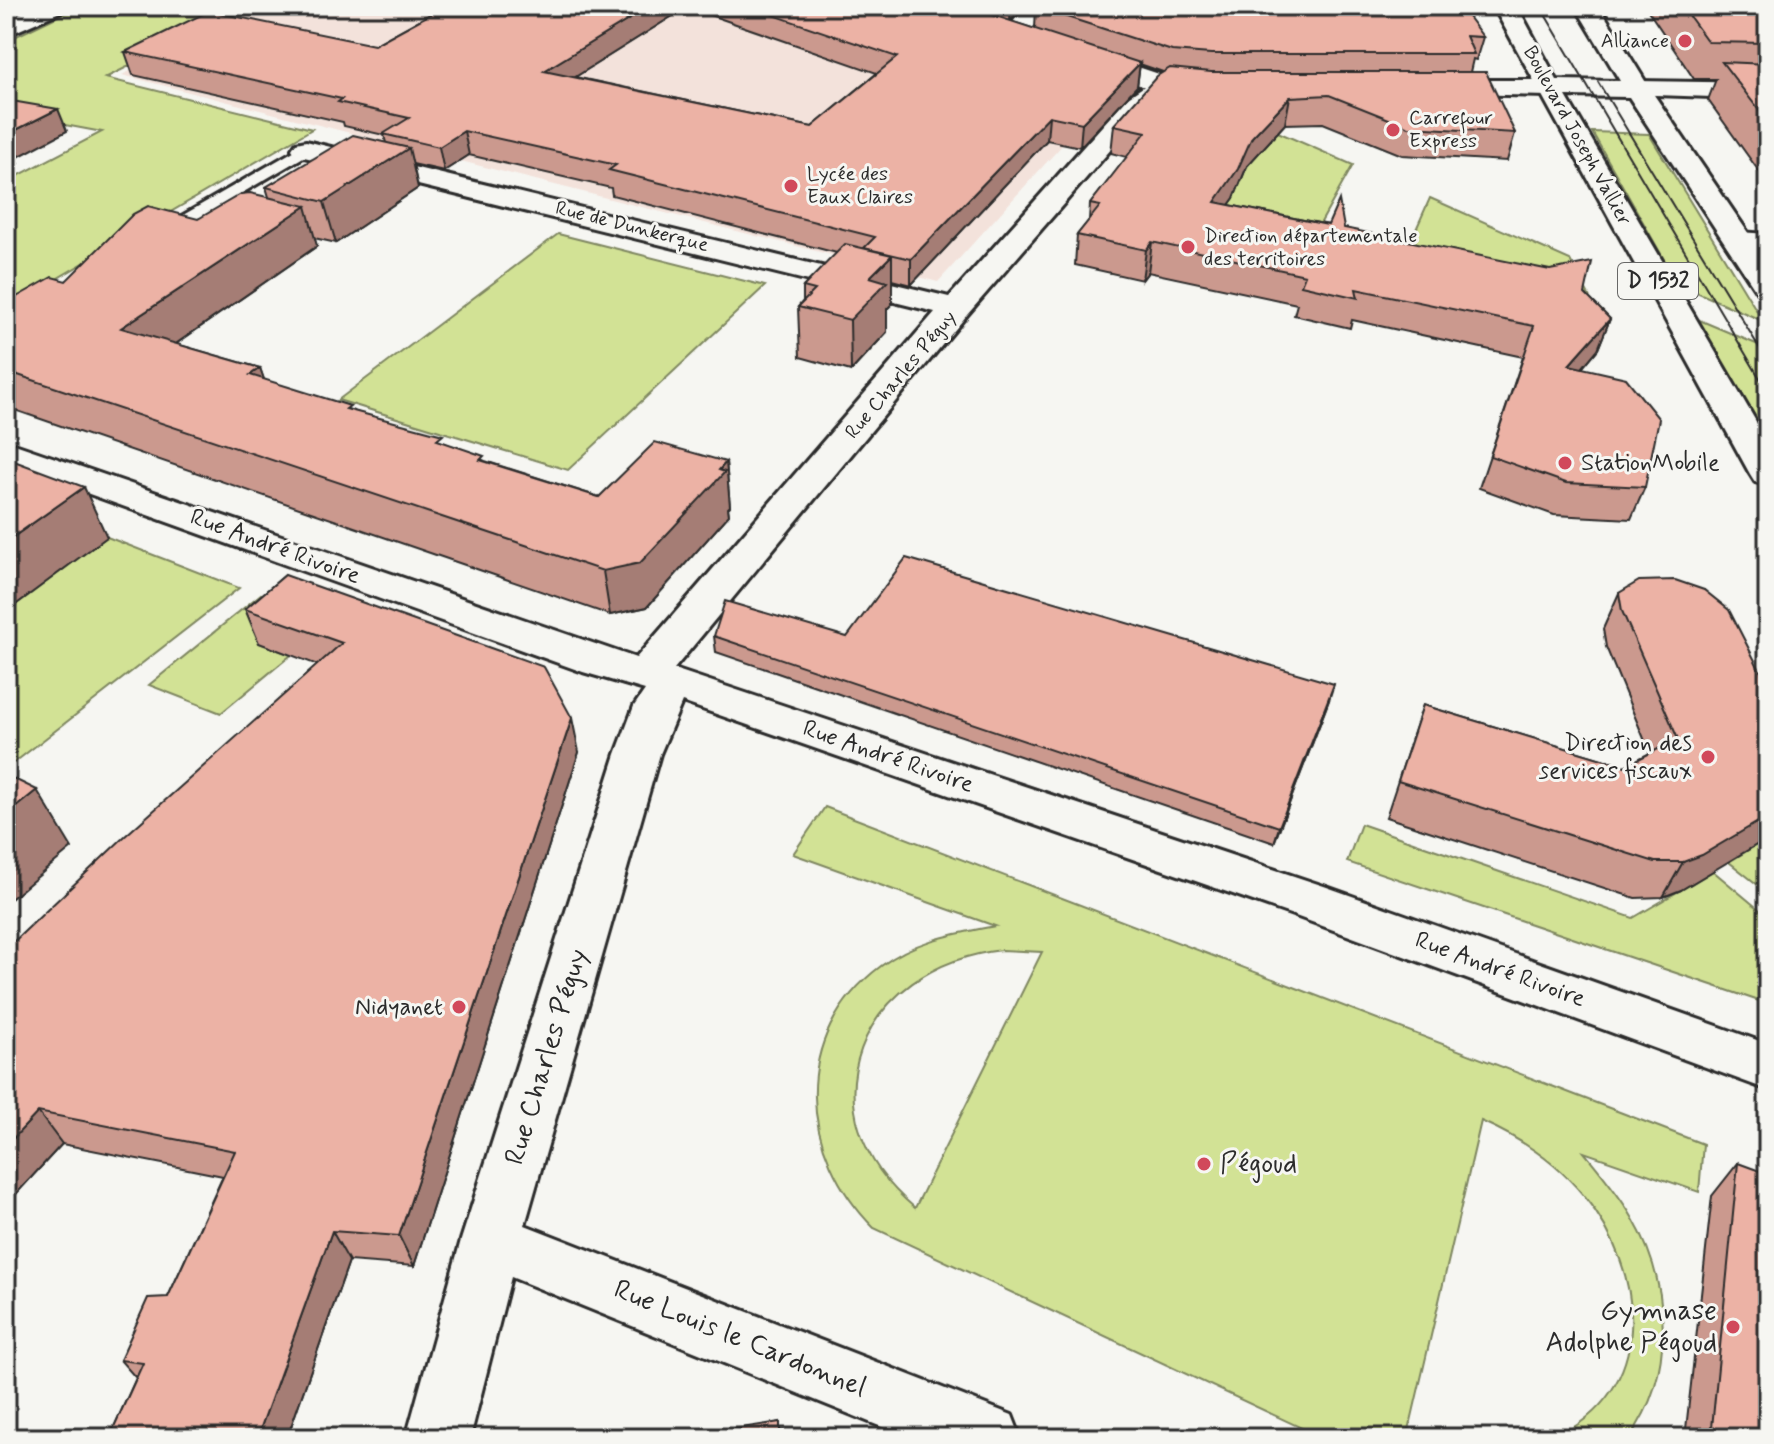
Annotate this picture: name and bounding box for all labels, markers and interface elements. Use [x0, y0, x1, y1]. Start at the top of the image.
place label: Alliance [1601, 28, 1669, 55]
marker: Alliance [1676, 32, 1694, 50]
street label: Boulevard Joseph Vallier [1516, 41, 1638, 231]
place label: Carrefour Express [1409, 105, 1493, 155]
marker: Carrefour Express [1384, 121, 1402, 139]
place label: Lycée des Eaux Claires [807, 161, 913, 211]
marker: Lycée des Eaux Claires [782, 177, 800, 195]
street label: Rue de Dunkerque [553, 195, 711, 259]
place label: Direction départementale des territoires [1204, 223, 1417, 273]
marker: Direction départementale des territoires [1179, 238, 1197, 256]
road number: D 1532 [1618, 263, 1698, 299]
street label: Rue Charles Péguy [839, 305, 963, 445]
place label: StationMobile [1581, 448, 1720, 479]
marker: StationMobile [1556, 454, 1574, 472]
street label: Rue André Rivoire [186, 502, 364, 592]
street label: Rue André Rivoire [798, 713, 978, 801]
place label: Direction des services fiscaux [1538, 728, 1692, 787]
marker: Direction des services fiscaux [1699, 748, 1717, 766]
street label: Rue André Rivoire [1411, 925, 1589, 1015]
street label: Rue Charles Péguy [497, 944, 597, 1170]
place label: Nidyanet [355, 992, 443, 1023]
marker: Nidyanet [450, 998, 468, 1016]
place label: Pégoud [1220, 1146, 1297, 1183]
marker: Pégoud [1195, 1155, 1213, 1173]
street label: Rue Louis le Cardonnel [608, 1271, 872, 1407]
place label: Gymnase Adolphe Pégoud [1545, 1293, 1717, 1362]
marker: Gymnase Adolphe Pégoud [1724, 1318, 1742, 1336]

